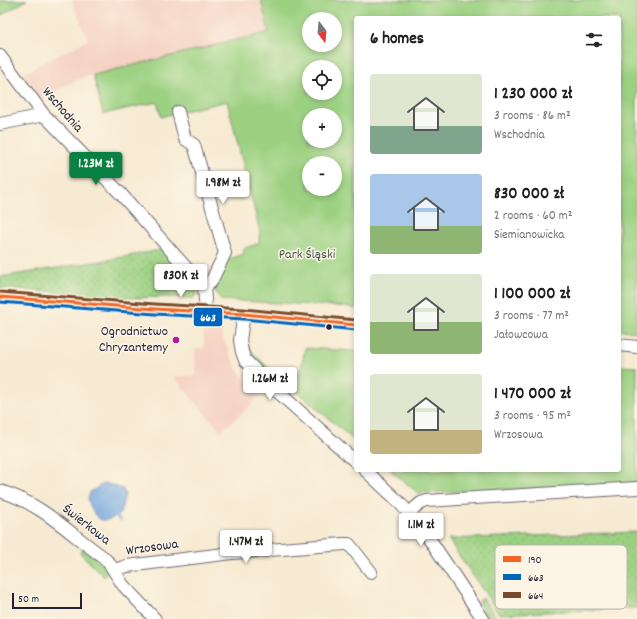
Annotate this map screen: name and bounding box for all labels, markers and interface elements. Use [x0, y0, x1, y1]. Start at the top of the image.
north arrow [302, 12, 342, 52]
map controls [302, 12, 342, 196]
text: 6 homes [370, 28, 424, 52]
icon: filters [583, 29, 605, 51]
button: locate [302, 60, 342, 100]
street label: Wschodnia [37, 83, 88, 137]
text: 1 230 000 zł [494, 83, 572, 107]
icon: home [402, 90, 450, 138]
text: 3 rooms · 86 m² [494, 107, 571, 126]
button: + [302, 108, 342, 148]
text: Wschodnia [494, 126, 544, 145]
pin: 1.23M zł [55, 152, 137, 186]
text: 1.23M zł [78, 155, 114, 174]
button: − [302, 156, 342, 196]
pin: 1.98M zł [182, 171, 264, 205]
text: 1.98M zł [206, 174, 241, 193]
text: 830 000 zł [494, 183, 564, 207]
icon: home [402, 190, 450, 238]
text: 2 rooms · 60 m² [494, 207, 572, 226]
text: Siemianowicka [494, 226, 564, 245]
park label: Park Śląski [279, 245, 336, 265]
pin: 830K zł [144, 264, 218, 298]
text: 830K zł [163, 267, 199, 286]
text: 1 100 000 zł [494, 283, 570, 307]
icon: home [402, 290, 450, 338]
line badge: 663 [193, 307, 223, 327]
text: 3 rooms · 77 m² [494, 307, 569, 326]
text: 663 [200, 311, 216, 327]
place label: Ogrodnictwo Chryzantemy [99, 322, 168, 358]
unlabelled marker [324, 322, 334, 332]
text: Jałowcowa [494, 326, 548, 345]
marker: Ogrodnictwo Chryzantemy [171, 335, 181, 345]
pin: 1.26M zł [229, 367, 311, 401]
text: 1.26M zł [252, 370, 288, 389]
text: 1 470 000 zł [494, 383, 571, 407]
icon: home [402, 390, 450, 438]
text: 3 rooms · 95 m² [494, 407, 571, 426]
text: Wrzosowa [494, 426, 543, 445]
street label: Świerkowa [58, 500, 115, 550]
pin: 1.1M zł [384, 513, 458, 547]
text: 1.1M zł [408, 516, 434, 535]
pin: 1.47M zł [205, 530, 287, 564]
text: 1.47M zł [229, 533, 263, 552]
street label: Wrzosowa [125, 534, 180, 562]
legend [495, 545, 627, 609]
text: 190 [528, 553, 541, 569]
text: 663 [528, 571, 544, 587]
text: 664 [528, 589, 543, 605]
scale bar [12, 591, 82, 610]
text: 50 m [18, 592, 39, 608]

